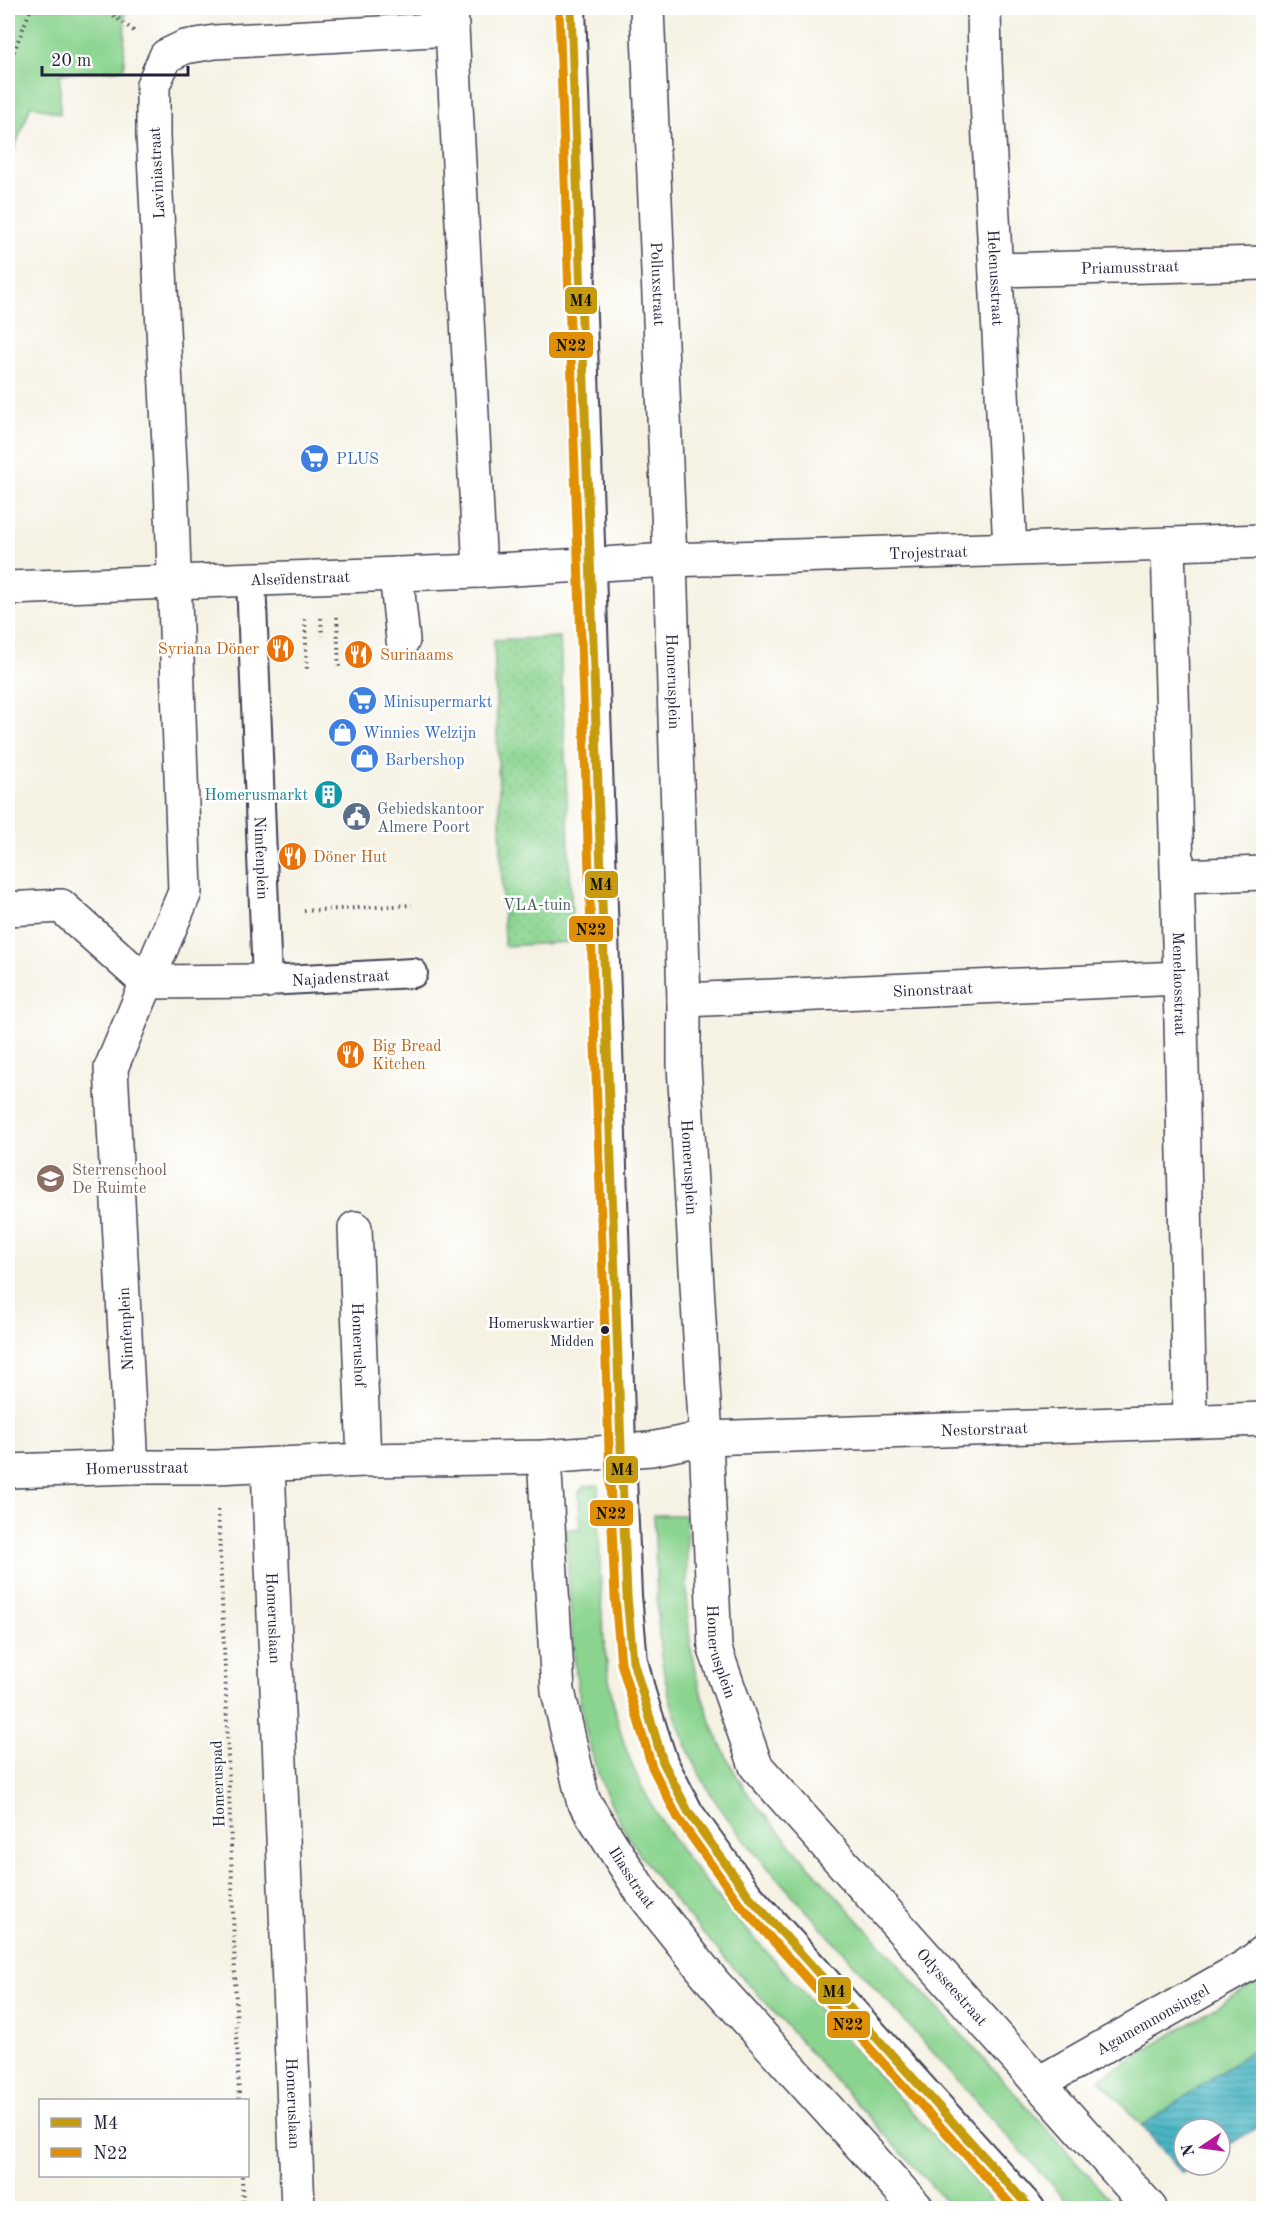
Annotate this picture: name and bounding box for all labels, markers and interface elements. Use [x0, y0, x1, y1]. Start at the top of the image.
scale bar [42, 39, 188, 77]
text: 20 m [51, 52, 91, 70]
street label: Laviniastraat [148, 126, 168, 219]
street label: Helenusstraat [984, 229, 1005, 327]
street label: Polluxstraat [647, 242, 666, 327]
street label: Priamusstraat [1081, 259, 1180, 278]
line badge: M4 [564, 286, 598, 315]
text: M4 [569, 294, 593, 310]
line badge: N22 [548, 331, 594, 359]
text: N22 [556, 339, 586, 355]
supermarket icon: PLUS [299, 442, 331, 474]
place label: PLUS [336, 452, 379, 468]
street label: Trojestraat [889, 544, 968, 563]
street label: Alseïdenstraat [249, 570, 351, 589]
restaurant icon: Syriana Döner [264, 632, 296, 664]
street label: Homerusplein [662, 633, 681, 730]
restaurant icon: Surinaams [343, 638, 375, 670]
place label: Syriana Döner [158, 642, 259, 658]
place label: Surinaams [380, 648, 453, 664]
supermarket icon: Minisupermarkt [346, 685, 378, 717]
place label: Minisupermarkt [383, 695, 493, 711]
shop icon: Winnies Welzijn [326, 716, 358, 748]
place label: Winnies Welzijn [363, 726, 477, 742]
shop icon: Barbershop [348, 743, 380, 775]
place label: Barbershop [385, 753, 465, 769]
building icon: Homerusmarkt [313, 778, 345, 810]
place label: Homerusmarkt [204, 788, 308, 804]
public building icon: Gebiedskantoor Almere Poort [340, 801, 372, 833]
place label: Gebiedskantoor Almere Poort [377, 802, 484, 836]
street label: Nimfenplein [250, 816, 270, 900]
restaurant icon: Döner Hut [276, 840, 308, 872]
place label: Döner Hut [313, 850, 388, 866]
line badge: M4 [584, 870, 619, 899]
text: M4 [589, 878, 613, 894]
park label: VLA-tuin [503, 898, 572, 914]
line badge: N22 [568, 915, 614, 943]
text: N22 [576, 923, 606, 939]
street label: Menelaosstraat [1169, 931, 1187, 1037]
street label: Najadenstraat [291, 968, 391, 990]
street label: Sinonstraat [893, 981, 974, 1001]
restaurant icon: Big Bread Kitchen [335, 1038, 367, 1070]
place label: Big Bread Kitchen [372, 1039, 442, 1073]
street label: Homerusplein [677, 1119, 699, 1216]
school or university icon: Sterrenschool De Ruimte [35, 1162, 67, 1194]
place label: Sterrenschool De Ruimte [72, 1163, 167, 1197]
street label: Nimfenplein [117, 1286, 137, 1371]
street label: Homerushof [348, 1302, 367, 1388]
place label: Homeruskwartier Midden [488, 1317, 594, 1349]
marker: Homeruskwartier Midden [599, 1324, 611, 1336]
street label: Nestorstraat [940, 1421, 1029, 1440]
line badge: M4 [605, 1455, 639, 1484]
street label: Homerusstraat [85, 1461, 189, 1479]
text: M4 [610, 1463, 634, 1479]
line badge: N22 [589, 1499, 634, 1527]
text: N22 [596, 1507, 626, 1523]
street label: Homeruslaan [262, 1572, 282, 1664]
street label: Homerusplein [703, 1604, 738, 1701]
street label: Homeruspad [209, 1740, 229, 1828]
street label: Iliasstraat [605, 1844, 658, 1912]
street label: Odysseestraat [913, 1946, 990, 2030]
line badge: M4 [817, 1976, 852, 2005]
street label: Agamemnonsingel [1094, 1983, 1212, 2059]
text: M4 [822, 1985, 846, 2001]
line badge: N22 [826, 2010, 871, 2039]
text: N22 [833, 2018, 863, 2034]
street label: Homeruslaan [282, 2058, 302, 2150]
legend [39, 2099, 249, 2177]
text: M4 [93, 2115, 119, 2133]
north arrow [1172, 2117, 1232, 2177]
text: N [1180, 2141, 1199, 2158]
text: N22 [93, 2145, 128, 2163]

